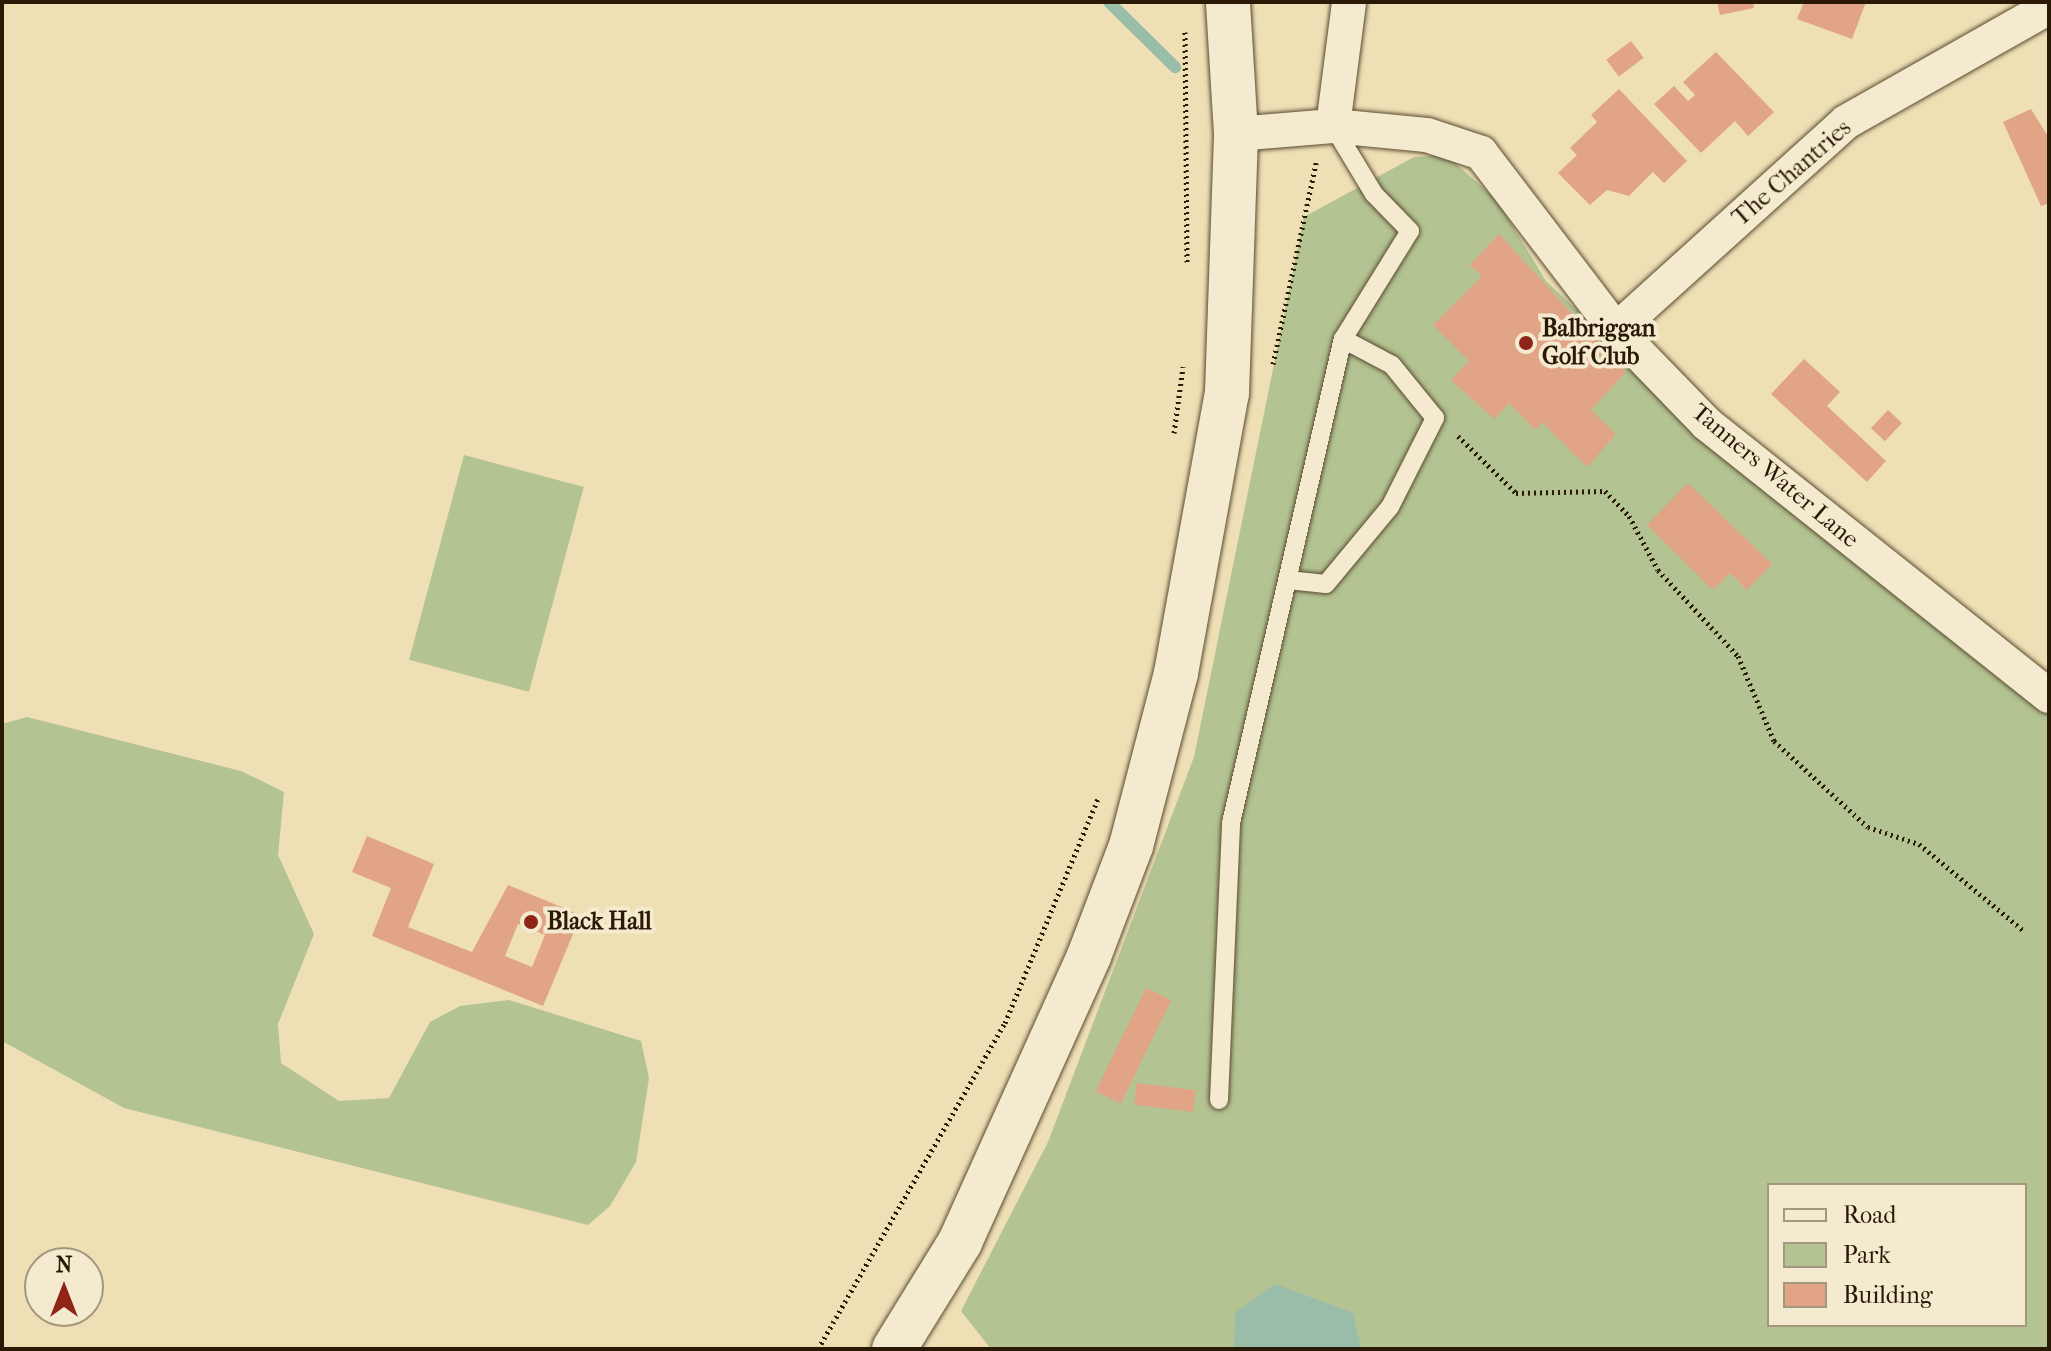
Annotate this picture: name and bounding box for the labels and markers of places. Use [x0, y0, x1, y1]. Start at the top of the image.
place label: Balbriggan Golf Club [1542, 315, 1655, 371]
marker: Balbriggan Golf Club [1517, 334, 1535, 352]
place label: Black Hall [547, 908, 652, 936]
marker: Black Hall [522, 913, 540, 931]

